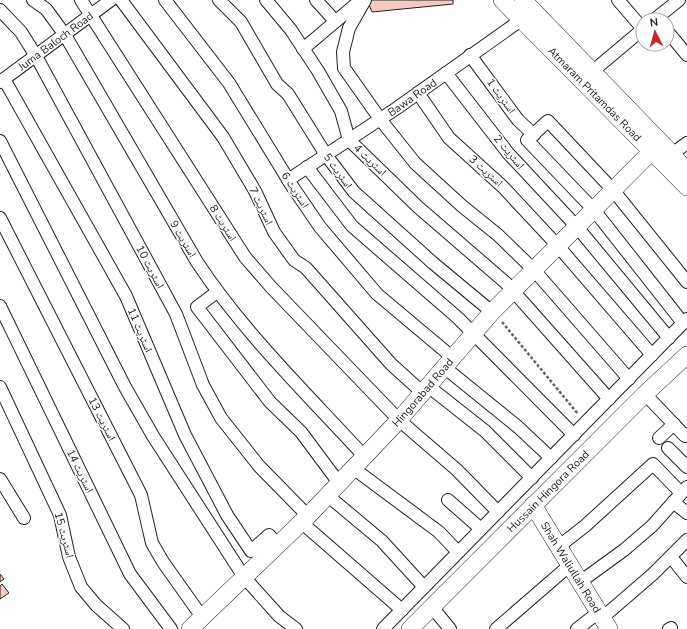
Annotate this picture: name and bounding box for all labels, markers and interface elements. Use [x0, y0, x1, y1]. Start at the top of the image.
street label: Juma Baloch Road [14, 8, 96, 74]
north arrow [635, 12, 675, 52]
text: N [649, 15, 659, 30]
street label: Atmaram Pritamdas Road [545, 43, 645, 144]
street label: Bawa Road [385, 75, 439, 120]
street label: اسٹریٹ 1 [483, 75, 519, 117]
street label: اسٹریٹ 2 [490, 132, 528, 172]
street label: اسٹریٹ 4 [350, 141, 390, 179]
street label: اسٹریٹ 5 [320, 150, 356, 192]
street label: اسٹریٹ 3 [466, 152, 506, 190]
street label: اسٹریٹ 6 [278, 169, 312, 211]
street label: اسٹریٹ 7 [245, 185, 277, 227]
street label: اسٹریٹ 8 [206, 202, 240, 244]
street label: اسٹریٹ 9 [166, 218, 200, 260]
street label: اسٹریٹ 10 [132, 243, 168, 291]
street label: اسٹریٹ 11 [124, 305, 156, 355]
street label: Hingorabad Road [389, 355, 457, 430]
street label: اسٹریٹ 13 [85, 395, 119, 443]
street label: اسٹریٹ 14 [63, 447, 97, 495]
street label: Hussain Hingora Road [503, 447, 592, 536]
street label: اسٹریٹ 15 [51, 510, 77, 560]
street label: Shah Waliullah Road [537, 519, 605, 616]

